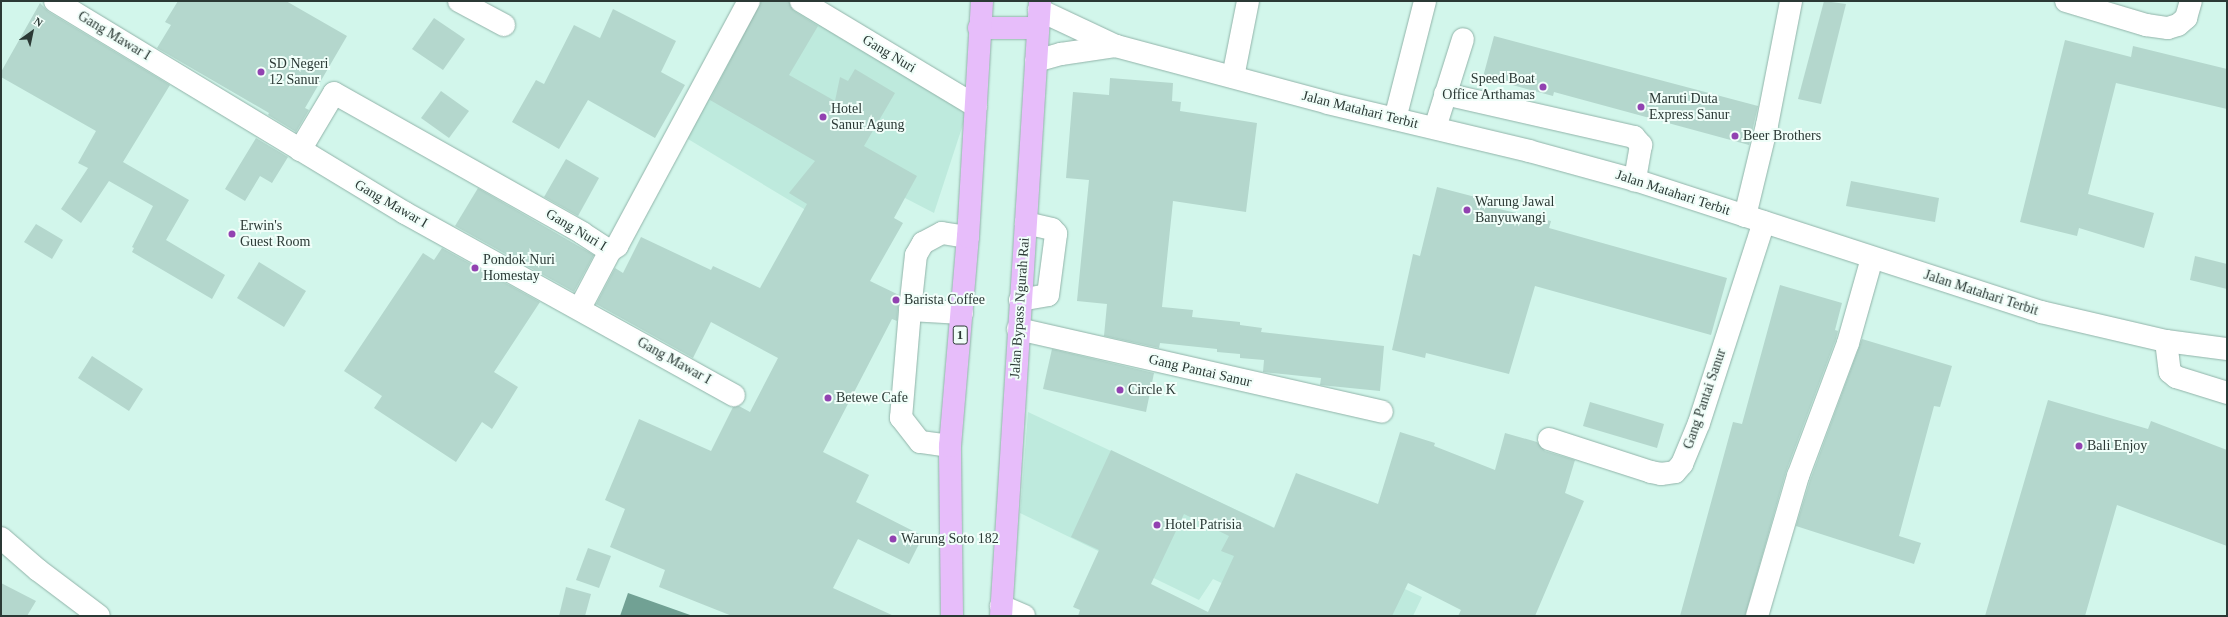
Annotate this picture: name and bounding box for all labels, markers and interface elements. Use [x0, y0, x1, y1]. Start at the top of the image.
street label: Gang Mawar I [75, 8, 153, 64]
north arrow [12, 12, 52, 52]
text: N [32, 15, 45, 29]
street label: Gang Nuri [859, 31, 919, 77]
place label: SD Negeri 12 Sanur [269, 56, 328, 88]
marker: SD Negeri 12 Sanur [256, 67, 266, 77]
place label: Speed Boat Office Arthamas [1442, 71, 1535, 104]
marker: Speed Boat Office Arthamas [1538, 82, 1548, 92]
street label: Jalan Matahari Terbit [1300, 87, 1420, 133]
place label: Maruti Duta Express Sanur [1649, 91, 1729, 124]
place label: Hotel Sanur Agung [831, 101, 905, 134]
marker: Maruti Duta Express Sanur [1636, 102, 1646, 112]
marker: Hotel Sanur Agung [818, 112, 828, 122]
place label: Beer Brothers [1743, 128, 1821, 144]
marker: Beer Brothers [1730, 131, 1740, 141]
street label: Jalan Matahari Terbit [1614, 167, 1732, 219]
street label: Gang Mawar I [351, 176, 431, 232]
place label: Warung Jawal Banyuwangi [1475, 194, 1554, 226]
street label: Gang Nuri I [543, 205, 609, 255]
marker: Warung Jawal Banyuwangi [1462, 205, 1472, 215]
place label: Erwin's Guest Room [240, 218, 310, 250]
marker: Erwin's Guest Room [227, 229, 237, 239]
street label: Jalan Bypass Ngurah Rai [1007, 237, 1033, 379]
place label: Pondok Nuri Homestay [483, 252, 555, 284]
marker: Pondok Nuri Homestay [470, 263, 480, 273]
street label: Jalan Matahari Terbit [1922, 267, 2040, 319]
place label: Barista Coffee [904, 292, 985, 308]
marker: Barista Coffee [891, 295, 901, 305]
road number: 1 [952, 324, 968, 346]
street label: Gang Mawar I [634, 334, 714, 388]
street label: Gang Pantai Sanur [1680, 347, 1730, 451]
street label: Gang Pantai Sanur [1147, 351, 1253, 391]
place label: Circle K [1128, 382, 1176, 398]
marker: Circle K [1115, 385, 1125, 395]
place label: Betewe Cafe [836, 390, 908, 406]
marker: Betewe Cafe [823, 393, 833, 403]
place label: Bali Enjoy [2087, 438, 2147, 454]
marker: Bali Enjoy [2074, 441, 2084, 451]
place label: Hotel Patrisia [1165, 517, 1242, 533]
marker: Hotel Patrisia [1152, 520, 1162, 530]
place label: Warung Soto 182 [901, 531, 999, 547]
marker: Warung Soto 182 [888, 534, 898, 544]

